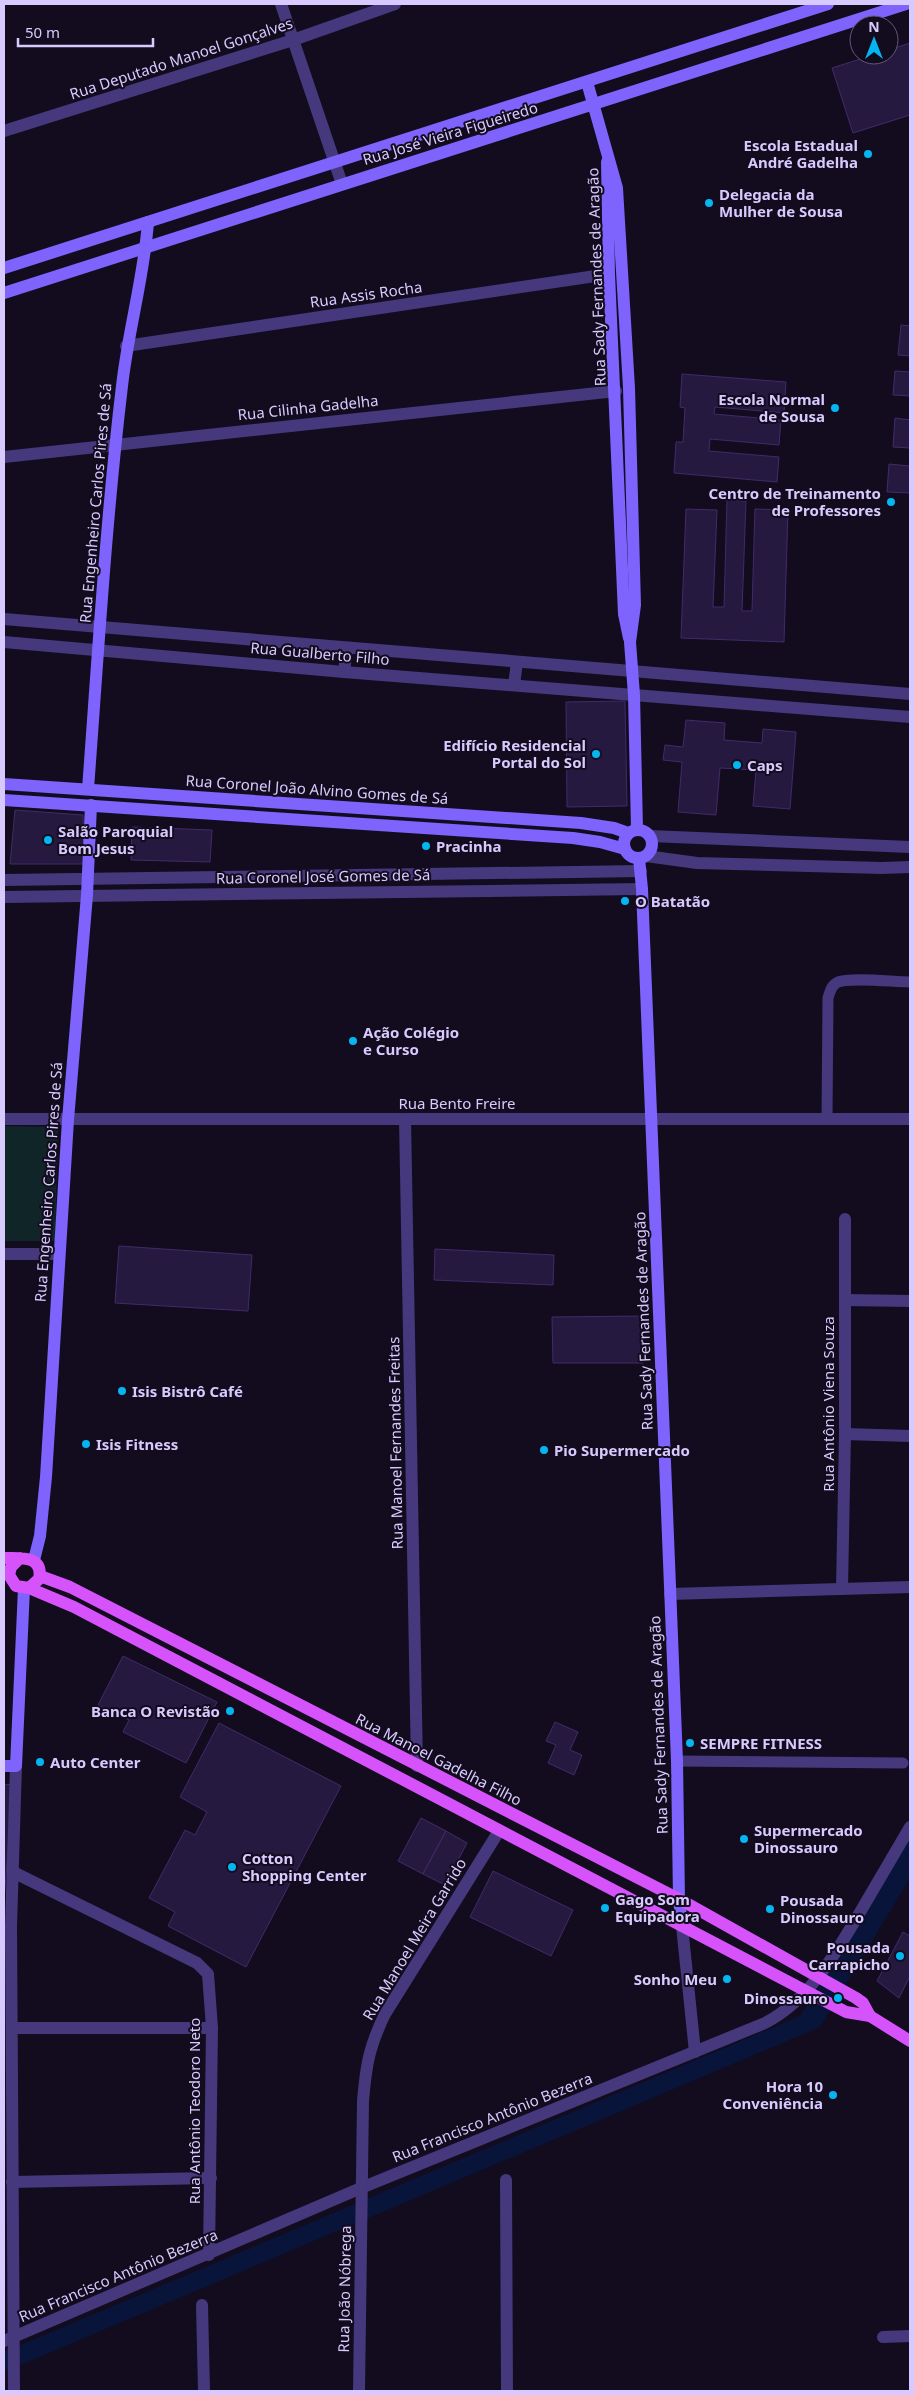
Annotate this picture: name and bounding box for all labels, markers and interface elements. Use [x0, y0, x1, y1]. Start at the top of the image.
street label: Rua Deputado Manoel Gonçalves [67, 12, 295, 104]
scale bar [18, 15, 152, 47]
north arrow [849, 15, 899, 65]
text: N [868, 17, 880, 36]
text: 50 m [25, 22, 60, 42]
street label: Rua José Vieira Figueiredo [360, 97, 540, 169]
place label: Escola Estadual André Gadelha [743, 135, 858, 172]
marker: Escola Estadual André Gadelha [862, 148, 874, 160]
street label: Rua Sady Fernandes de Aragão [582, 167, 610, 387]
place label: Delegacia da Mulher de Sousa [719, 184, 843, 221]
marker: Delegacia da Mulher de Sousa [703, 197, 715, 209]
street label: Rua Assis Rocha [309, 276, 423, 312]
street label: Rua Engenheiro Carlos Pires de Sá [75, 382, 115, 624]
place label: Escola Normal de Sousa [718, 389, 825, 426]
street label: Rua Cilinha Gadelha [237, 390, 379, 424]
marker: Escola Normal de Sousa [829, 402, 841, 414]
place label: Centro de Treinamento de Professores [708, 483, 881, 520]
marker: Centro de Treinamento de Professores [885, 496, 897, 508]
street label: Rua Gualberto Filho [250, 637, 390, 669]
place label: Edifício Residencial Portal do Sol [443, 735, 586, 772]
marker: Edifício Residencial Portal do Sol [590, 748, 602, 760]
place label: Caps [747, 755, 783, 775]
marker: Caps [731, 759, 743, 771]
street label: Rua Coronel João Alvino Gomes de Sá [185, 770, 449, 808]
place label: Salão Paroquial Bom Jesus [58, 821, 173, 858]
marker: Salão Paroquial Bom Jesus [42, 834, 54, 846]
place label: Pracinha [436, 836, 501, 856]
marker: Pracinha [420, 840, 432, 852]
street label: Rua Coronel José Gomes de Sá [216, 864, 430, 888]
place label: O Batatão [635, 891, 710, 911]
marker: O Batatão [619, 895, 631, 907]
place label: Ação Colégio e Curso [363, 1022, 459, 1059]
marker: Ação Colégio e Curso [347, 1035, 359, 1047]
street label: Rua Engenheiro Carlos Pires de Sá [30, 1061, 66, 1303]
street label: Rua Bento Freire [398, 1093, 516, 1113]
street label: Rua Sady Fernandes de Aragão [629, 1211, 657, 1431]
street label: Rua Antônio Viena Souza [818, 1316, 838, 1492]
street label: Rua Manoel Fernandes Freitas [383, 1336, 407, 1550]
place label: Isis Bistrô Café [132, 1381, 243, 1401]
marker: Isis Bistrô Café [116, 1385, 128, 1397]
place label: Isis Fitness [96, 1434, 178, 1454]
marker: Isis Fitness [80, 1438, 92, 1450]
place label: Pio Supermercado [554, 1440, 690, 1460]
marker: Pio Supermercado [538, 1444, 550, 1456]
street label: Rua Sady Fernandes de Aragão [644, 1615, 672, 1835]
place label: Banca O Revistão [91, 1701, 220, 1721]
marker: Banca O Revistão [224, 1705, 236, 1717]
street label: Rua Manoel Gadelha Filho [353, 1708, 525, 1810]
place label: SEMPRE FITNESS [700, 1733, 822, 1753]
marker: SEMPRE FITNESS [684, 1737, 696, 1749]
place label: Auto Center [50, 1752, 141, 1772]
marker: Auto Center [34, 1756, 46, 1768]
place label: Supermercado Dinossauro [754, 1820, 863, 1857]
marker: Supermercado Dinossauro [738, 1833, 750, 1845]
place label: Cotton Shopping Center [242, 1848, 367, 1885]
street label: Rua Manoel Meira Garrido [358, 1854, 470, 2024]
marker: Cotton Shopping Center [226, 1861, 238, 1873]
place label: Gago Som Equipadora [615, 1889, 700, 1926]
place label: Pousada Dinossauro [780, 1890, 864, 1927]
marker: Gago Som Equipadora [599, 1902, 611, 1914]
marker: Pousada Dinossauro [764, 1903, 776, 1915]
place label: Pousada Carrapicho [808, 1937, 890, 1974]
marker: Pousada Carrapicho [894, 1950, 906, 1962]
place label: Sonho Meu [634, 1969, 717, 1989]
marker: Sonho Meu [721, 1973, 733, 1985]
place label: Dinossauro [744, 1988, 828, 2008]
marker: Dinossauro [832, 1992, 844, 2004]
street label: Rua Antônio Teodoro Neto [184, 2018, 204, 2204]
street label: Rua Francisco Antônio Bezerra [389, 2068, 595, 2166]
place label: Hora 10 Conveniência [723, 2076, 823, 2113]
marker: Hora 10 Conveniência [827, 2089, 839, 2101]
street label: Rua Francisco Antônio Bezerra [15, 2224, 221, 2326]
street label: Rua João Nóbrega [333, 2225, 355, 2353]

